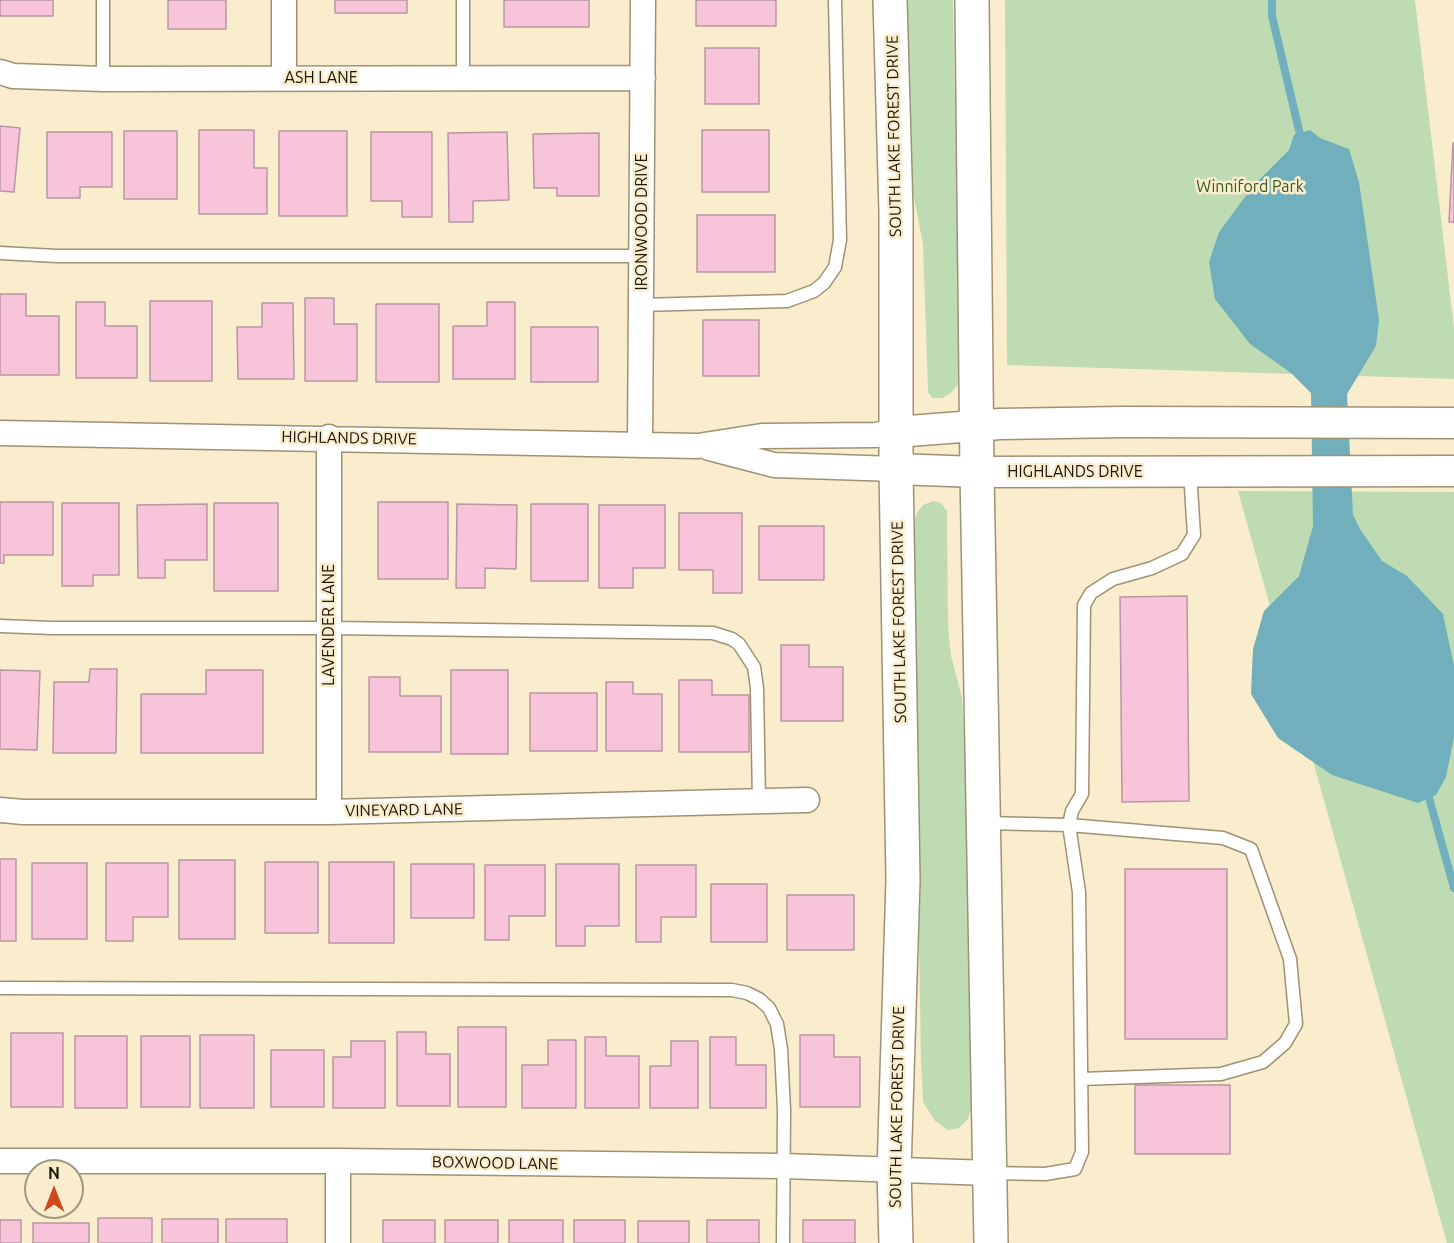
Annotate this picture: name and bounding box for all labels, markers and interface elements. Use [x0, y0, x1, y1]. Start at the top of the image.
street label: SOUTH LAKE FOREST DRIVE [883, 35, 905, 237]
street label: ASH LANE [284, 68, 358, 88]
street label: IRONWOOD DRIVE [632, 154, 652, 290]
park label: Winniford Park [1196, 177, 1304, 197]
street label: HIGHLANDS DRIVE [281, 427, 417, 449]
street label: HIGHLANDS DRIVE [1007, 462, 1143, 482]
street label: SOUTH LAKE FOREST DRIVE [888, 521, 910, 723]
street label: LAVENDER LANE [319, 564, 339, 686]
street label: VINEYARD LANE [345, 799, 463, 821]
street label: SOUTH LAKE FOREST DRIVE [886, 1006, 908, 1208]
street label: BOXWOOD LANE [432, 1152, 558, 1174]
north arrow [24, 1159, 84, 1219]
text: N [48, 1164, 60, 1182]

